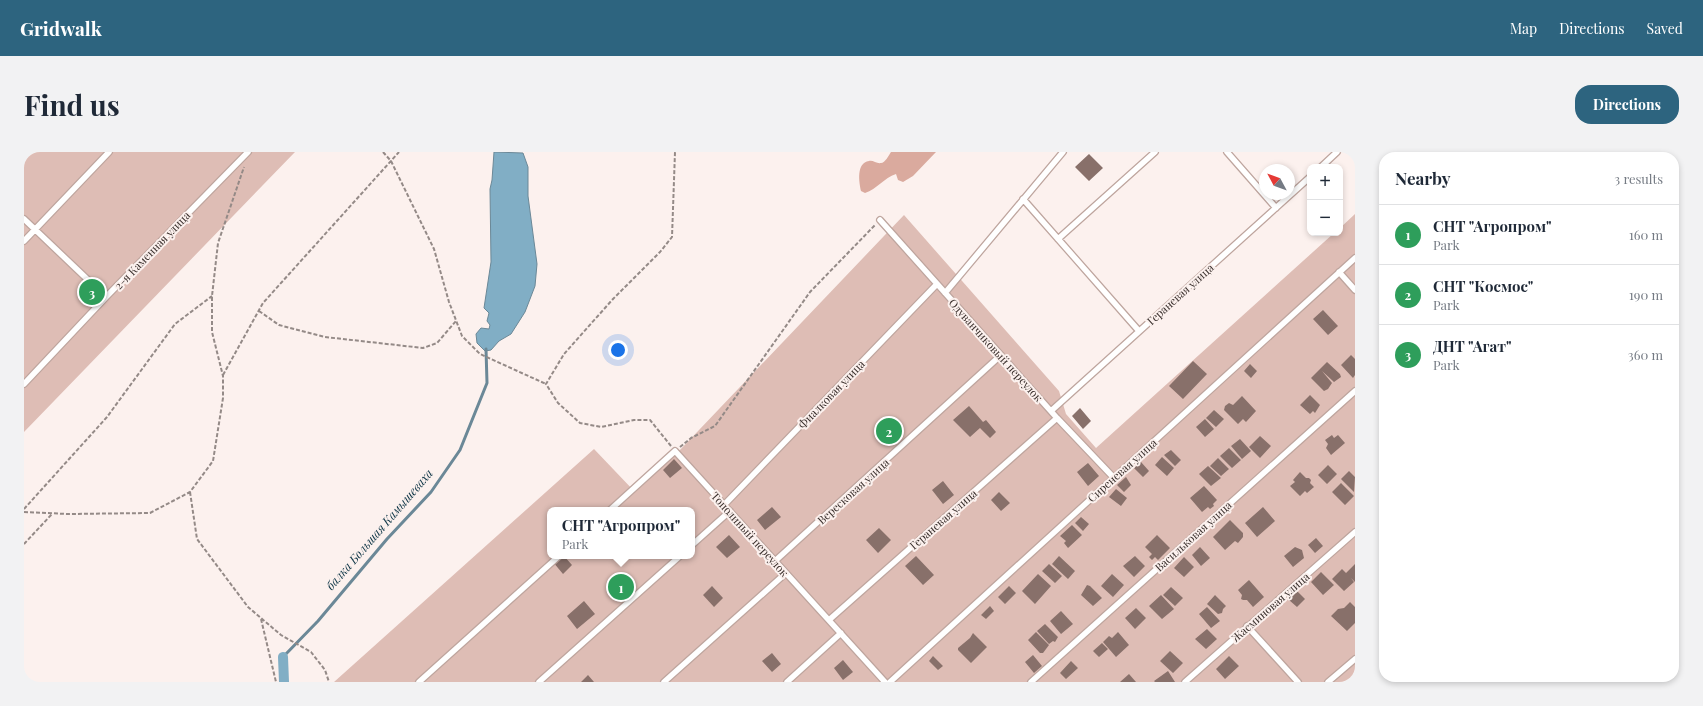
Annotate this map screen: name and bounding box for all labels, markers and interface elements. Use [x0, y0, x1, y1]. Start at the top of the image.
text: Gridwalk [20, 15, 102, 41]
text: Map [1510, 19, 1537, 38]
text: Directions [1559, 19, 1625, 38]
text: Saved [1647, 19, 1683, 38]
button: Directions [1575, 85, 1679, 124]
text: Find us [24, 86, 120, 123]
north arrow [1259, 164, 1295, 200]
map controls [1307, 164, 1343, 236]
button: + [1307, 164, 1343, 200]
text: Nearby [1395, 167, 1450, 189]
text: 3 results [1614, 170, 1663, 187]
button: − [1307, 200, 1343, 236]
street label: 2-я Каменная улица [111, 207, 194, 292]
text: СНТ "Агропром" [1433, 216, 1552, 236]
text: 1 [1406, 226, 1410, 243]
text: 160 m [1629, 226, 1663, 243]
text: Park [1433, 236, 1460, 253]
street label: Гераневая улица [1143, 260, 1217, 328]
text: СНТ "Космос" [1433, 276, 1533, 296]
pin: 3 [79, 277, 105, 307]
text: 2 [1405, 286, 1411, 303]
text: 190 m [1629, 286, 1663, 303]
street label: Одуванчиковый переулок [946, 295, 1047, 405]
text: Park [1433, 296, 1460, 313]
text: ДНТ "Агат" [1433, 336, 1512, 356]
your location [608, 340, 628, 360]
text: 3 [1405, 346, 1411, 363]
text: 360 m [1628, 346, 1663, 363]
street label: Фиалковая улица [794, 356, 868, 432]
text: Park [1433, 356, 1460, 373]
pin: 2 [876, 416, 902, 446]
street label: Сиреневая улица [1084, 434, 1160, 505]
street label: Вересковая улица [814, 454, 892, 527]
water label: балка Большая Камышеваха [322, 465, 436, 593]
street label: Гераневая улица [906, 485, 980, 553]
street label: Тополиный переулок [708, 488, 793, 580]
street label: Васильковая улица [1151, 497, 1235, 575]
popup [547, 507, 695, 559]
text: СНТ "Агропром" [562, 515, 680, 535]
text: Park [562, 535, 588, 552]
street label: Жасминовая улица [1228, 569, 1313, 645]
pin: 1 [608, 572, 634, 602]

